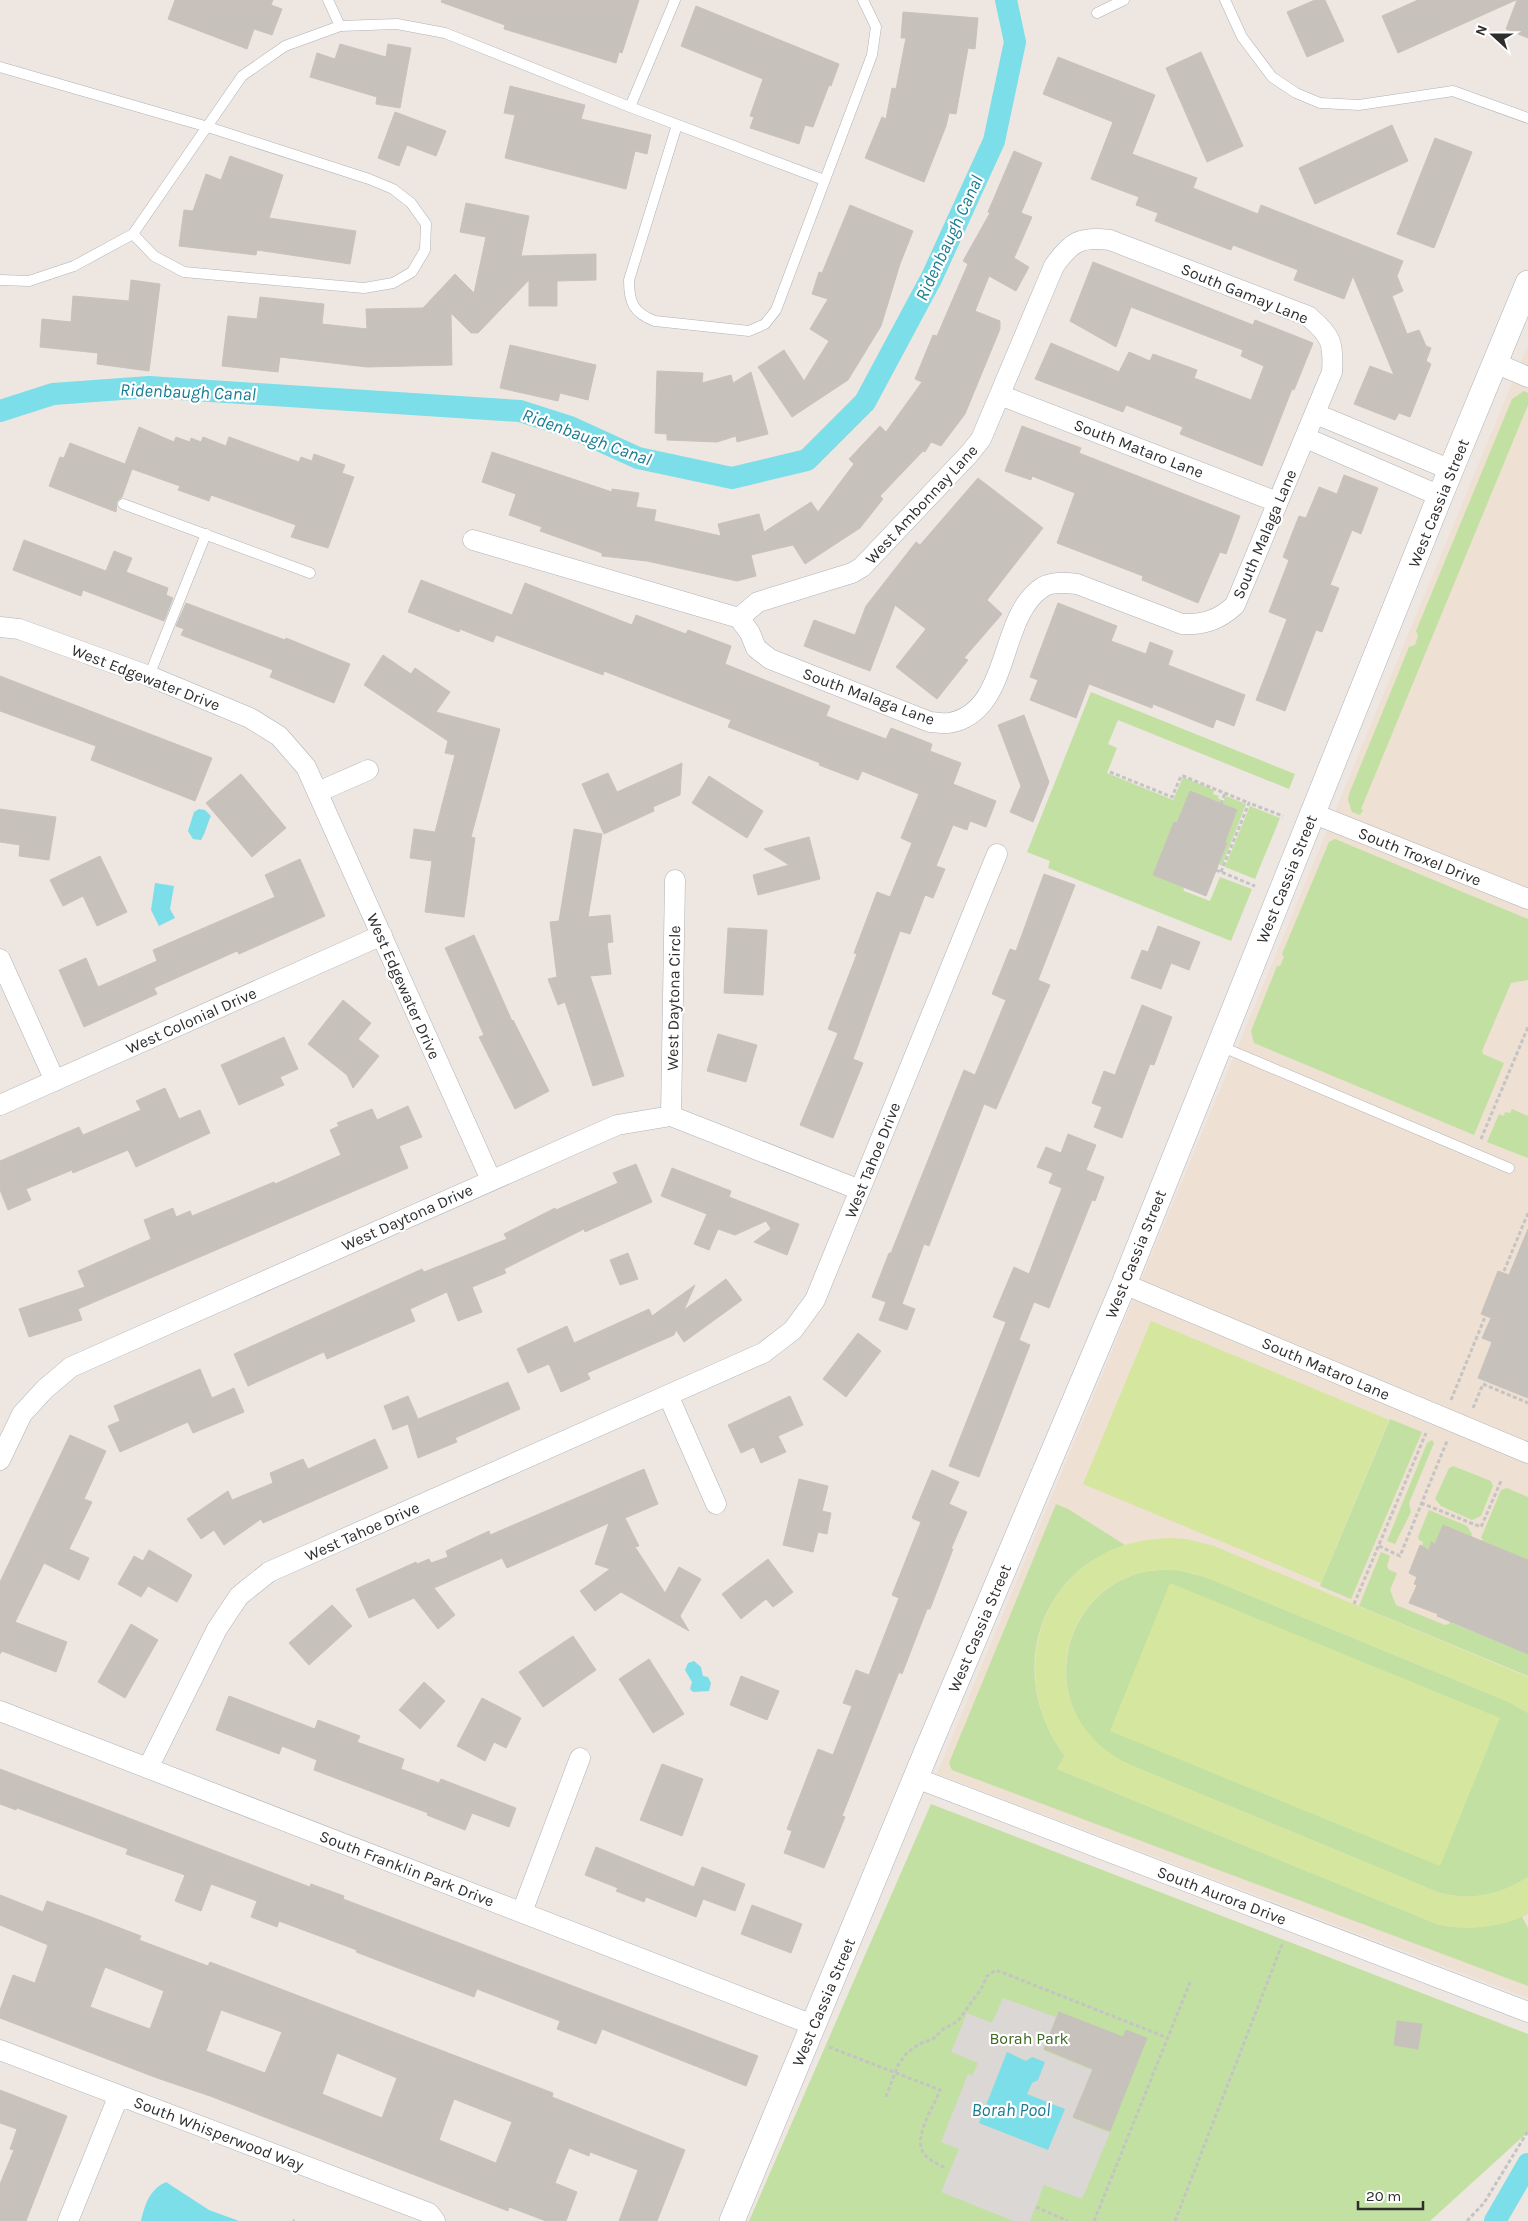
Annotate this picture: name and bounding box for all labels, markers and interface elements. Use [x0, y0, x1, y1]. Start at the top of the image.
north arrow [1468, 10, 1518, 60]
text: N [1472, 23, 1491, 38]
water label: Ridenbaugh Canal [910, 171, 988, 304]
street label: South Gamay Lane [1178, 259, 1311, 328]
water label: Ridenbaugh Canal [120, 379, 257, 405]
water label: Ridenbaugh Canal [519, 403, 655, 471]
street label: South Mataro Lane [1071, 415, 1206, 482]
street label: West Cassia Street [1404, 436, 1473, 570]
street label: West Ambonnay Lane [861, 441, 982, 568]
street label: South Malaga Lane [1229, 466, 1300, 602]
street label: West Edgewater Drive [69, 640, 223, 715]
street label: South Malaga Lane [800, 664, 937, 729]
street label: West Cassia Street [1252, 812, 1321, 946]
street label: South Troxel Drive [1356, 823, 1484, 890]
street label: West Edgewater Drive [363, 910, 444, 1062]
street label: West Daytona Circle [663, 925, 684, 1071]
street label: West Colonial Drive [123, 983, 259, 1058]
street label: West Tahoe Drive [841, 1099, 904, 1221]
street label: West Daytona Drive [339, 1180, 476, 1255]
street label: West Cassia Street [1101, 1187, 1170, 1321]
street label: South Mataro Lane [1259, 1333, 1393, 1404]
street label: West Tahoe Drive [302, 1498, 422, 1565]
street label: West Cassia Street [944, 1561, 1015, 1695]
street label: South Franklin Park Drive [317, 1826, 497, 1911]
street label: South Aurora Drive [1155, 1862, 1289, 1929]
street label: West Cassia Street [788, 1935, 859, 2069]
park label: Borah Park [989, 2029, 1069, 2048]
street label: South Whisperwood Way [131, 2092, 307, 2175]
water label: Borah Pool [971, 2099, 1051, 2121]
scale bar [1358, 2178, 1423, 2210]
text: 20 m [1366, 2187, 1401, 2205]

